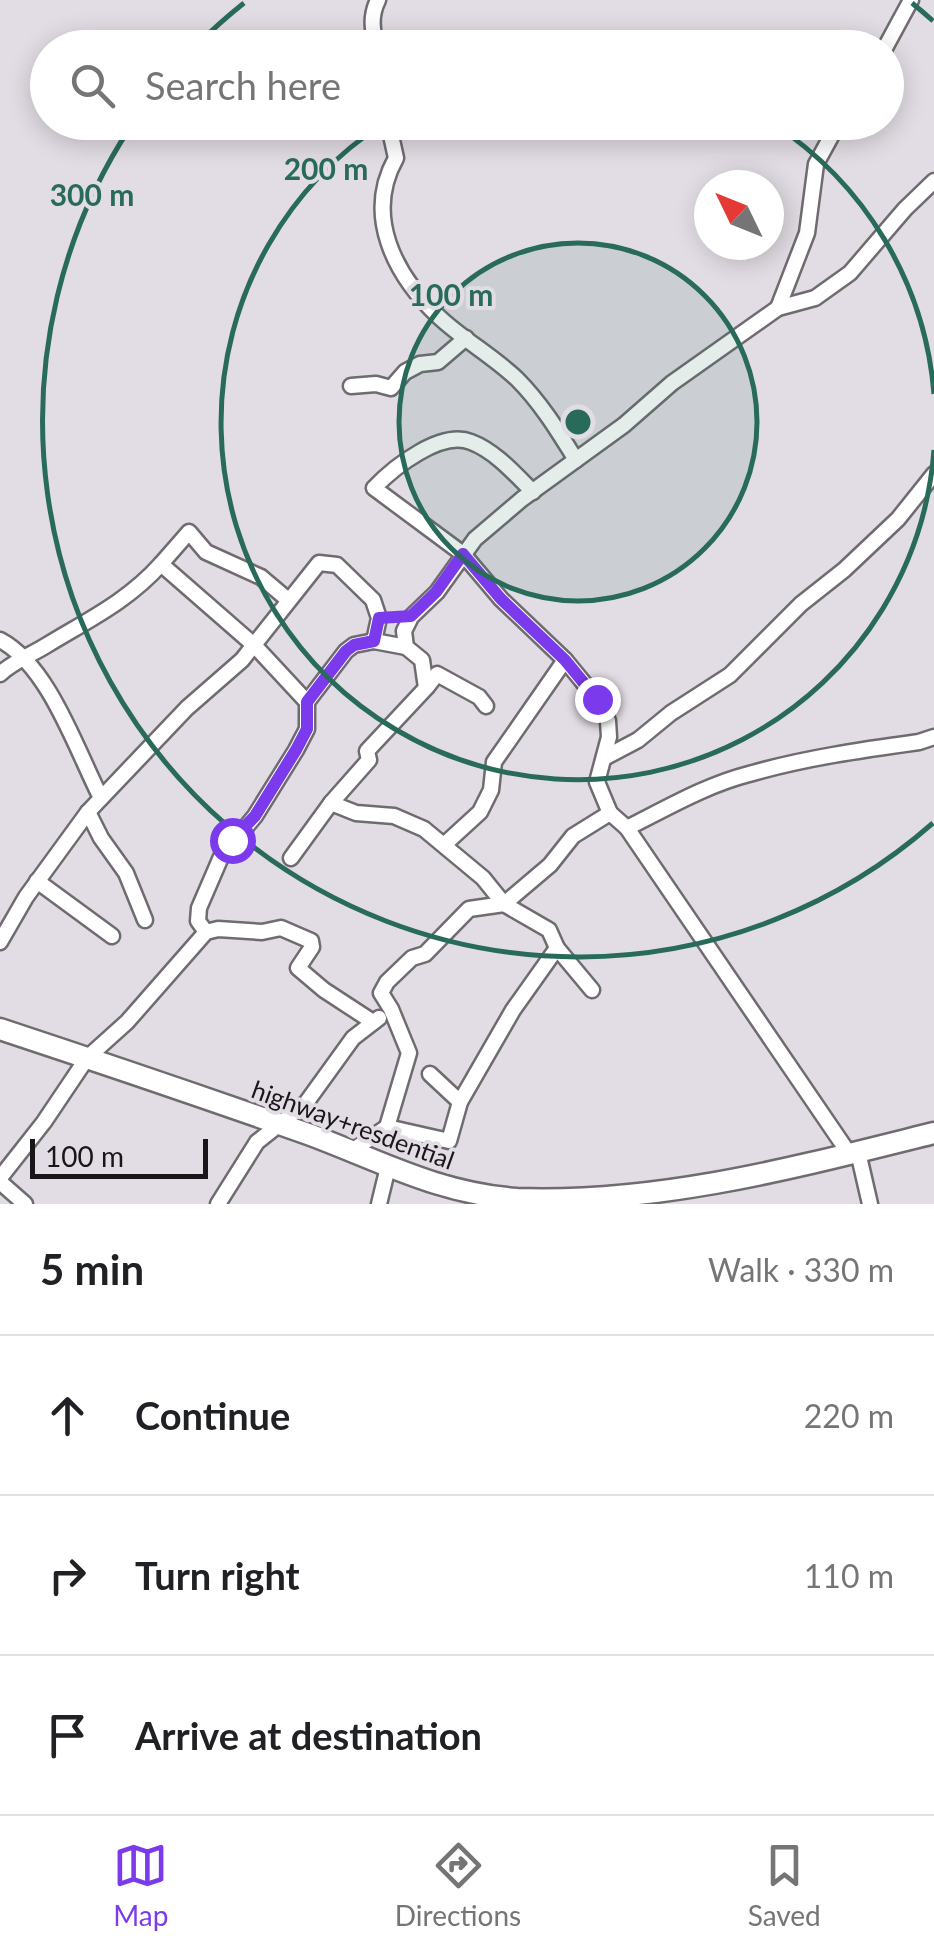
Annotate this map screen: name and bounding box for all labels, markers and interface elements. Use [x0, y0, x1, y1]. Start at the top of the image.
search box [30, 30, 904, 140]
icon: search [65, 58, 120, 113]
text: Search here [145, 62, 341, 108]
text: 200 m [284, 150, 368, 186]
north arrow [694, 170, 784, 260]
text: 300 m [50, 176, 134, 212]
text: 100 m [409, 276, 493, 312]
centre of rings [560, 404, 596, 440]
route end [575, 677, 621, 723]
route start [210, 818, 256, 864]
street label: highway+resdential [248, 1074, 459, 1175]
scale bar [30, 1134, 208, 1178]
text: 100 m [45, 1139, 124, 1173]
text: 5 min [40, 1244, 144, 1294]
text: Walk · 330 m [708, 1250, 894, 1289]
icon: ahead [40, 1388, 95, 1443]
text: Continue [135, 1392, 290, 1438]
text: 220 m [804, 1396, 894, 1435]
icon: right [40, 1548, 95, 1603]
text: Turn right [135, 1552, 300, 1598]
text: 110 m [804, 1556, 894, 1595]
icon: arrive [40, 1708, 95, 1763]
text: Arrive at destination [135, 1712, 482, 1758]
tab: Map [113, 1838, 168, 1932]
tab: Directions [395, 1838, 521, 1932]
tab: Saved [748, 1838, 821, 1932]

